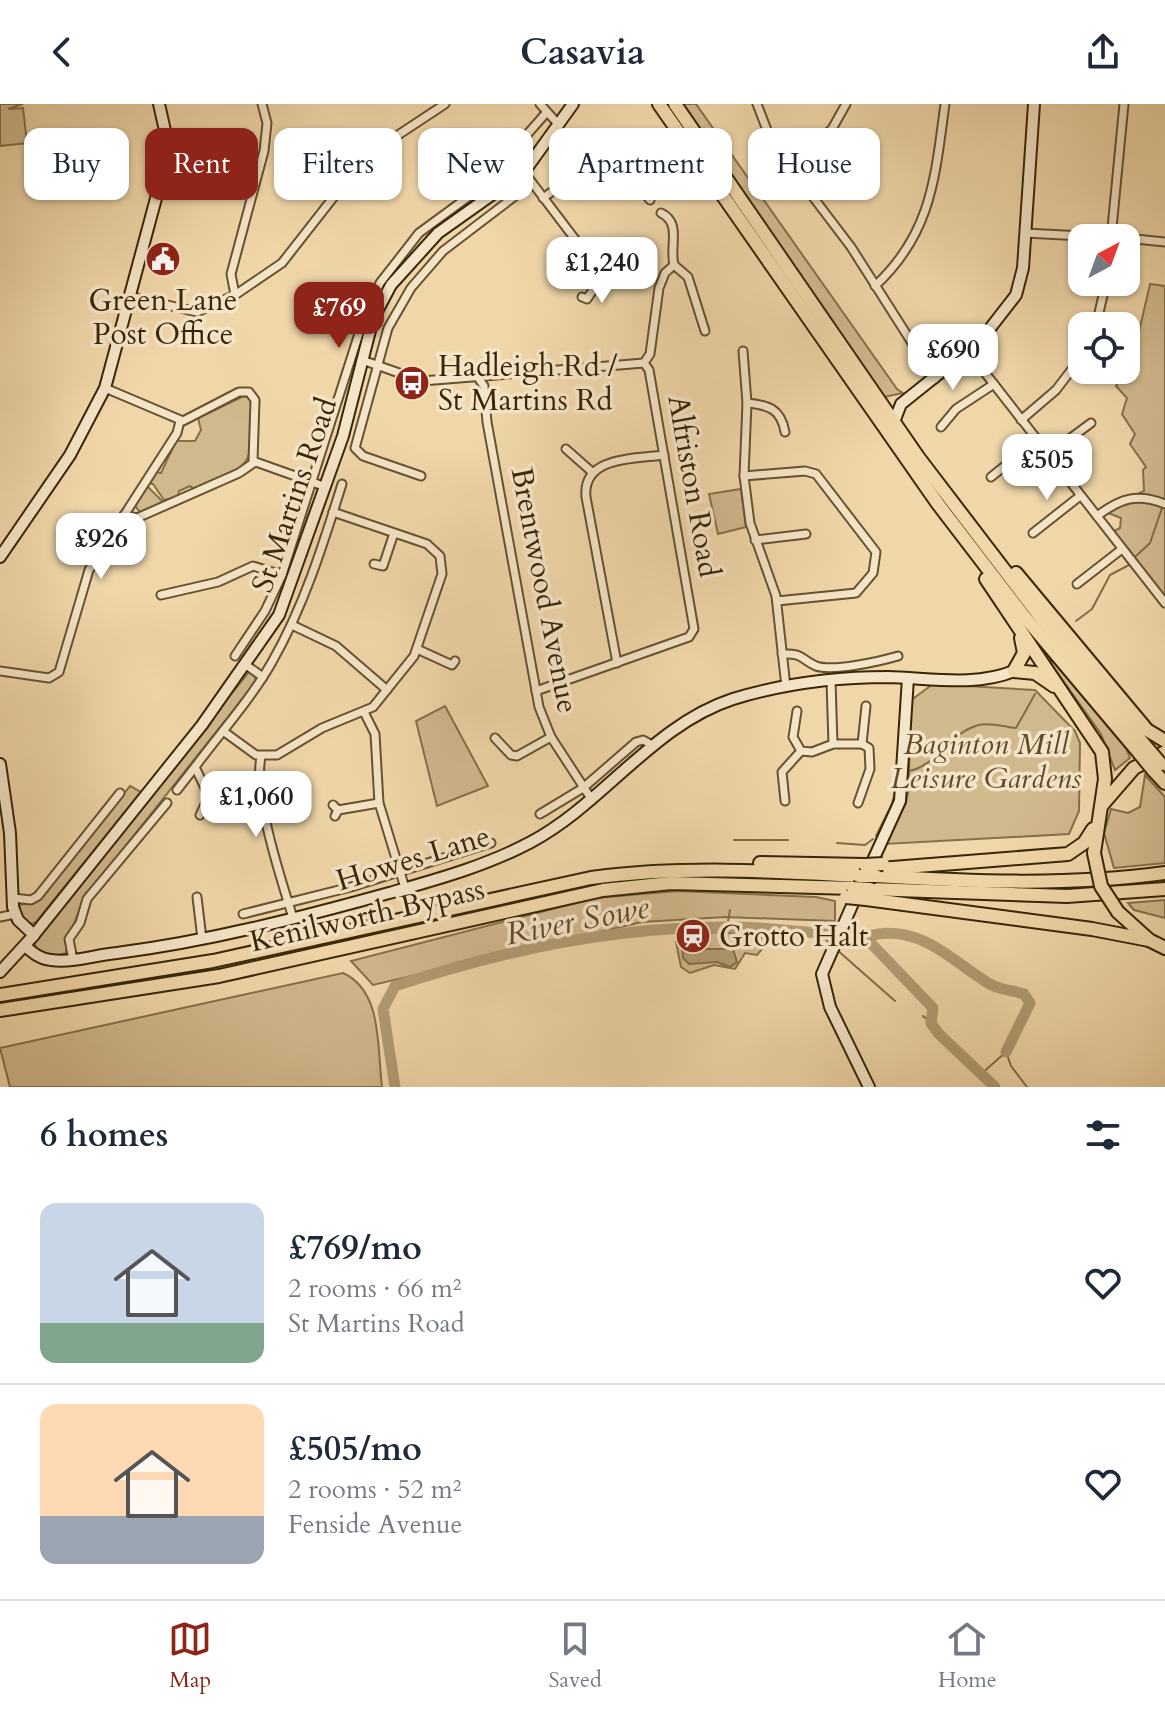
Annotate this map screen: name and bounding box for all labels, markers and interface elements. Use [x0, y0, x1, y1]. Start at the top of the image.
text: Casavia [520, 28, 645, 77]
icon: back [40, 30, 84, 74]
icon: share [1081, 30, 1125, 74]
chip: Buy [24, 128, 129, 200]
chip: Rent [145, 128, 258, 200]
chip: Filters [274, 128, 402, 200]
chip: New [418, 128, 533, 200]
chip: Apartment [549, 128, 732, 200]
chip: House [748, 128, 880, 200]
north arrow [1068, 224, 1140, 296]
map controls [1068, 224, 1140, 384]
pin: £1,240 [537, 237, 667, 305]
public building icon: Green Lane Post Office [144, 240, 182, 278]
text: £1,240 [565, 245, 639, 280]
place label: Green Lane Post Office [89, 280, 237, 355]
pin: £769 [292, 282, 386, 350]
text: £769 [312, 290, 366, 325]
button: locate [1068, 312, 1140, 384]
pin: £690 [906, 324, 1000, 392]
text: £690 [926, 332, 980, 367]
place label: Hadleigh Rd / St Martins Rd [438, 346, 618, 421]
bus stop icon: Hadleigh Rd / St Martins Rd [393, 364, 431, 402]
street label: St Martins Road [242, 392, 347, 598]
street label: Alfriston Road [657, 392, 730, 580]
pin: £505 [1000, 434, 1094, 502]
text: £505 [1020, 442, 1074, 477]
street label: Brentwood Avenue [501, 464, 588, 716]
pin: £926 [54, 513, 148, 581]
text: £926 [74, 521, 128, 556]
park label: Baginton Mill Leisure Gardens [890, 724, 1082, 799]
pin: £1,060 [191, 771, 321, 839]
text: £1,060 [219, 779, 293, 814]
street label: Howes Lane [331, 816, 495, 901]
street label: Kenilworth Bypass [246, 869, 488, 962]
water label: River Sowe [502, 885, 653, 956]
place label: Grotto Halt [719, 916, 869, 957]
station icon: Grotto Halt [674, 917, 712, 955]
text: 6 homes [40, 1112, 168, 1158]
icon: filters [1081, 1113, 1125, 1157]
text: £769/mo [288, 1225, 422, 1271]
icon: home [104, 1235, 200, 1331]
icon: heart [1081, 1261, 1125, 1305]
text: 2 rooms · 66 m² [288, 1271, 461, 1306]
text: St Martins Road [288, 1306, 465, 1341]
text: £505/mo [288, 1426, 422, 1472]
icon: home [104, 1436, 200, 1532]
icon: heart [1081, 1462, 1125, 1506]
text: 2 rooms · 52 m² [288, 1472, 461, 1507]
text: Fenside Avenue [288, 1507, 462, 1542]
tab: Map [168, 1617, 212, 1695]
tab: Saved [548, 1617, 602, 1695]
tab: Home [938, 1617, 997, 1695]

